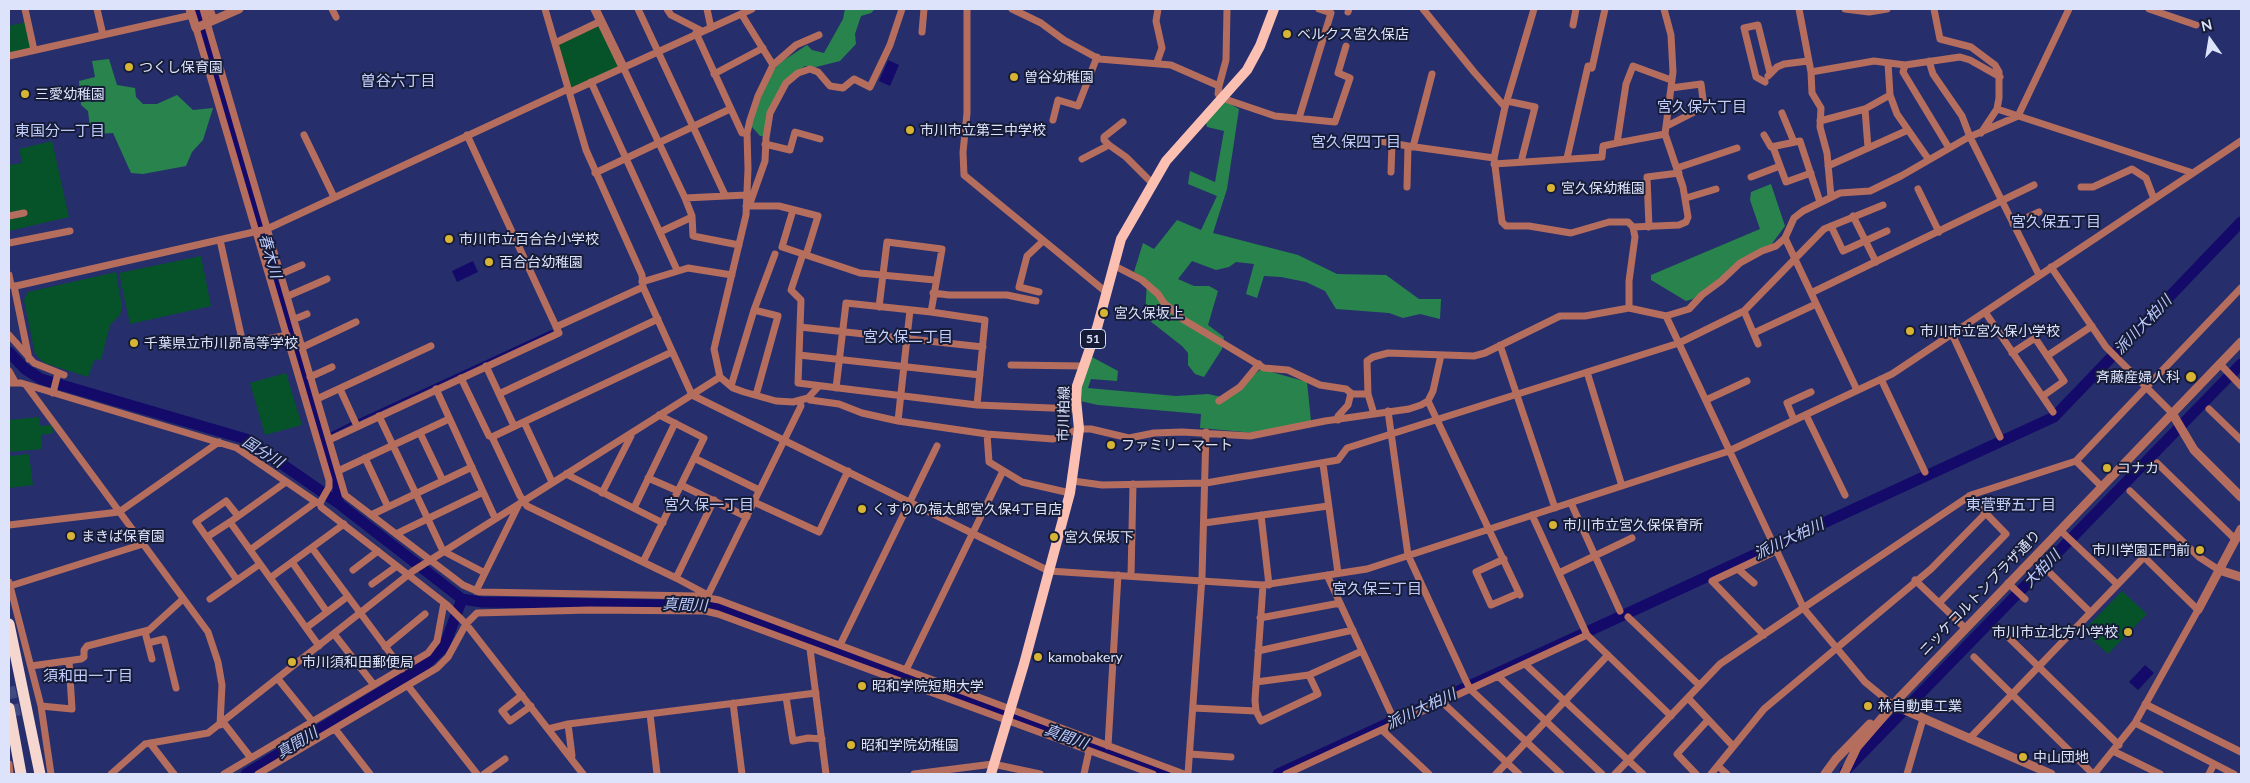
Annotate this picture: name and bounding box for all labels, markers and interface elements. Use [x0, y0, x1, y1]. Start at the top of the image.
north arrow [2185, 15, 2235, 65]
text: N [2199, 15, 2214, 34]
place label: ベルクス宮久保店 [1297, 26, 1409, 42]
marker: ベルクス宮久保店 [1281, 28, 1293, 40]
place label: つくし保育園 [139, 59, 223, 75]
marker: つくし保育園 [123, 61, 135, 73]
place label: 曽谷幼稚園 [1024, 69, 1094, 85]
marker: 曽谷幼稚園 [1008, 71, 1020, 83]
district label: 曽谷六丁目 [361, 72, 435, 90]
place label: 三愛幼稚園 [35, 86, 105, 102]
marker: 三愛幼稚園 [19, 88, 31, 100]
district label: 宮久保六丁目 [1657, 98, 1747, 116]
district label: 東国分一丁目 [15, 122, 105, 140]
place label: 市川市立第三中学校 [920, 122, 1046, 138]
marker: 市川市立第三中学校 [904, 124, 916, 136]
district label: 宮久保四丁目 [1311, 133, 1401, 151]
place label: 宮久保幼稚園 [1561, 180, 1645, 196]
marker: 宮久保幼稚園 [1545, 182, 1557, 194]
district label: 宮久保五丁目 [2011, 213, 2101, 231]
place label: 市川市立百合台小学校 [459, 231, 599, 247]
water label: 春木川 [255, 232, 285, 280]
marker: 市川市立百合台小学校 [443, 233, 455, 245]
place label: 百合台幼稚園 [499, 254, 583, 270]
marker: 百合台幼稚園 [483, 256, 495, 268]
water label: 派川大柏川 [2110, 292, 2176, 358]
place label: 宮久保坂上 [1114, 305, 1184, 321]
marker: 宮久保坂上 [1098, 307, 1110, 319]
place label: 市川市立宮久保小学校 [1920, 323, 2060, 339]
marker: 市川市立宮久保小学校 [1904, 325, 1916, 337]
district label: 宮久保二丁目 [863, 328, 953, 346]
road number: 51 [1080, 329, 1106, 348]
place label: 千葉県立市川昴高等学校 [144, 335, 298, 351]
marker: 千葉県立市川昴高等学校 [128, 337, 140, 349]
place label: 斉藤産婦人科 [2096, 369, 2180, 385]
marker: 斉藤産婦人科 [2184, 370, 2198, 384]
street label: 市川柏線 [1055, 386, 1073, 442]
water label: 国分川 [239, 432, 287, 472]
place label: ファミリーマート [1121, 437, 1233, 453]
marker: ファミリーマート [1105, 439, 1117, 451]
place label: コナカ [2117, 460, 2159, 476]
marker: コナカ [2101, 462, 2113, 474]
district label: 宮久保一丁目 [664, 496, 754, 514]
district label: 東菅野五丁目 [1966, 496, 2056, 514]
place label: くすりの福太郎宮久保4丁目店 [872, 501, 1062, 517]
marker: くすりの福太郎宮久保4丁目店 [856, 503, 868, 515]
water label: 派川大柏川 [1751, 515, 1827, 563]
place label: 市川市立宮久保保育所 [1563, 517, 1703, 533]
marker: 市川市立宮久保保育所 [1547, 519, 1559, 531]
street label: ニッケコルトンプラザ通り [1916, 527, 2044, 659]
place label: まきば保育園 [81, 528, 165, 544]
place label: 宮久保坂下 [1064, 529, 1134, 545]
marker: まきば保育園 [65, 530, 77, 542]
marker: 宮久保坂下 [1048, 531, 1060, 543]
place label: 市川学園正門前 [2092, 542, 2190, 558]
marker: 市川学園正門前 [2194, 544, 2206, 556]
water label: 大柏川 [2020, 547, 2064, 591]
district label: 宮久保三丁目 [1332, 580, 1422, 598]
water label: 真間川 [662, 595, 708, 615]
place label: 市川市立北方小学校 [1992, 624, 2118, 640]
marker: 市川市立北方小学校 [2122, 626, 2134, 638]
place label: kamobakery [1048, 649, 1123, 665]
marker: kamobakery [1032, 651, 1044, 663]
place label: 市川須和田郵便局 [302, 654, 414, 670]
marker: 市川須和田郵便局 [286, 656, 298, 668]
district label: 須和田一丁目 [43, 667, 133, 685]
place label: 昭和学院短期大学 [872, 678, 984, 694]
marker: 昭和学院短期大学 [856, 680, 868, 692]
water label: 派川大柏川 [1383, 685, 1459, 733]
place label: 林自動車工業 [1878, 698, 1962, 714]
marker: 林自動車工業 [1862, 700, 1874, 712]
water label: 真間川 [1042, 721, 1090, 753]
water label: 真間川 [273, 724, 321, 762]
place label: 昭和学院幼稚園 [861, 737, 959, 753]
marker: 昭和学院幼稚園 [845, 739, 857, 751]
place label: 中山団地 [2033, 749, 2089, 765]
marker: 中山団地 [2017, 751, 2029, 763]

